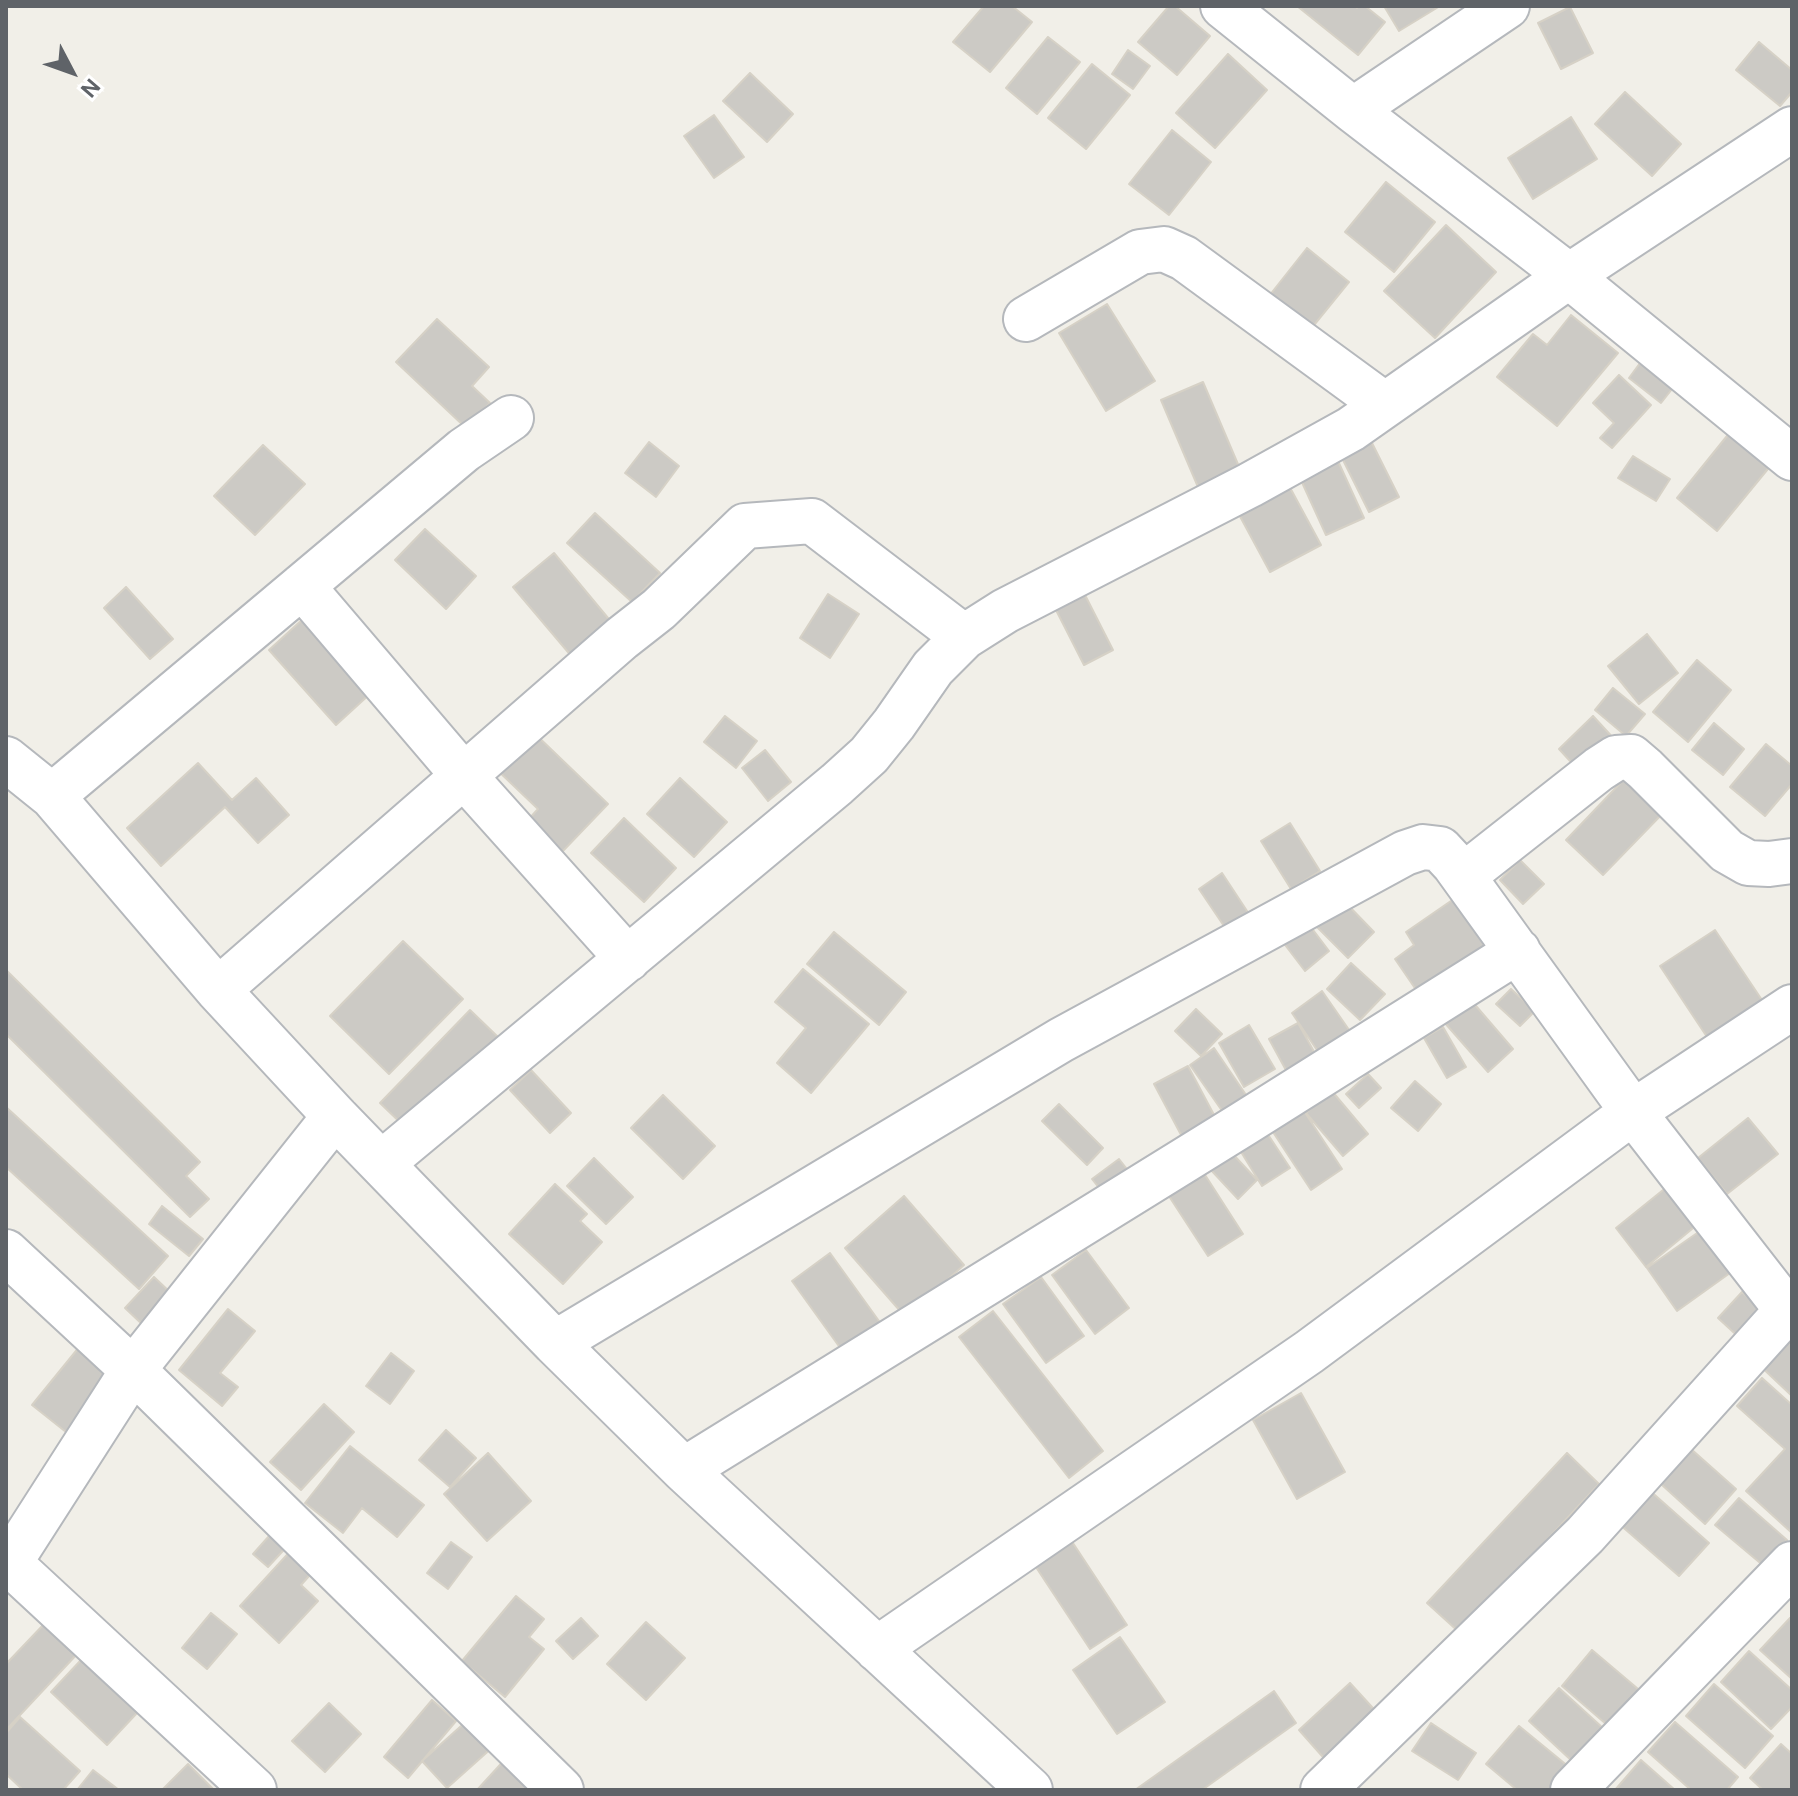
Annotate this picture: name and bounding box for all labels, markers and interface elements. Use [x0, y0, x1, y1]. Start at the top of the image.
north arrow [32, 32, 112, 112]
text: N [74, 72, 107, 104]

